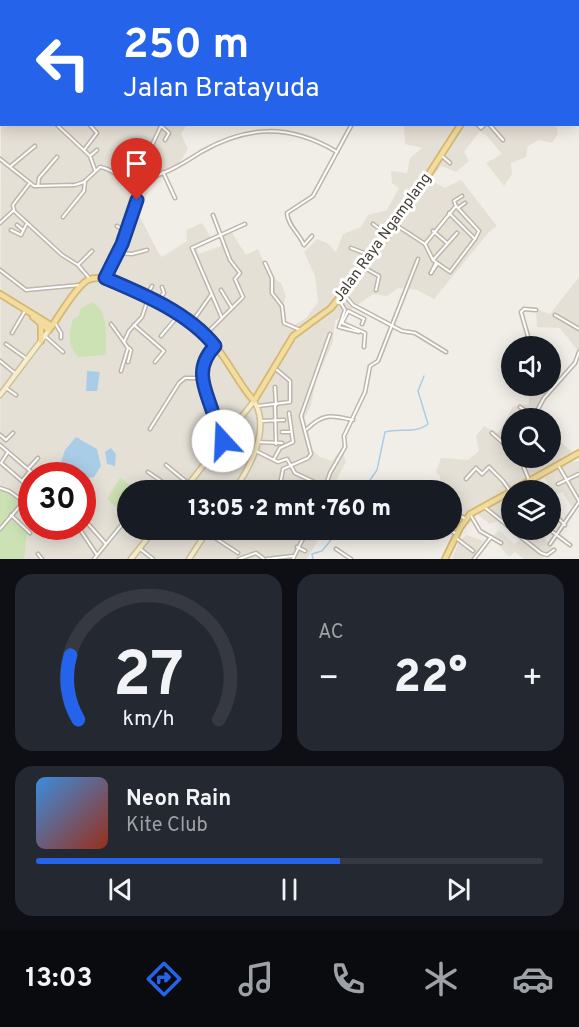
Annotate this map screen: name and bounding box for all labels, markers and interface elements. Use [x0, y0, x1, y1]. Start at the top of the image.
text: 250 m [123, 20, 249, 73]
icon: left [24, 24, 102, 102]
text: Jalan Bratayuda [123, 72, 319, 106]
pin [111, 138, 162, 200]
icon: arrive [120, 147, 153, 180]
street label: Jalan Raya Ngamplang [330, 170, 436, 306]
map controls [501, 336, 561, 540]
button: sound [501, 336, 561, 396]
button: search [501, 408, 561, 468]
position arrow [191, 409, 255, 473]
speed limit sign: 30 [18, 462, 96, 540]
button: layers [501, 480, 561, 540]
text: 13:05 · 2 mnt · 760 m [188, 496, 391, 523]
text: AC [318, 620, 344, 646]
text: 27 [113, 639, 184, 718]
text: 22° [394, 651, 467, 708]
text: − [318, 659, 339, 701]
text: + [522, 659, 543, 701]
text: km/h [122, 706, 175, 733]
text: Neon Rain [126, 786, 231, 813]
text: Kite Club [126, 813, 208, 839]
icon: previous [104, 873, 137, 906]
icon: pause [273, 873, 306, 906]
icon: next [442, 873, 475, 906]
icon: directions [143, 958, 185, 1000]
icon: music [235, 958, 277, 1000]
icon: phone [327, 958, 369, 1000]
icon: climate [420, 958, 462, 1000]
icon: car [512, 958, 554, 1000]
text: 13:03 [25, 962, 93, 996]

